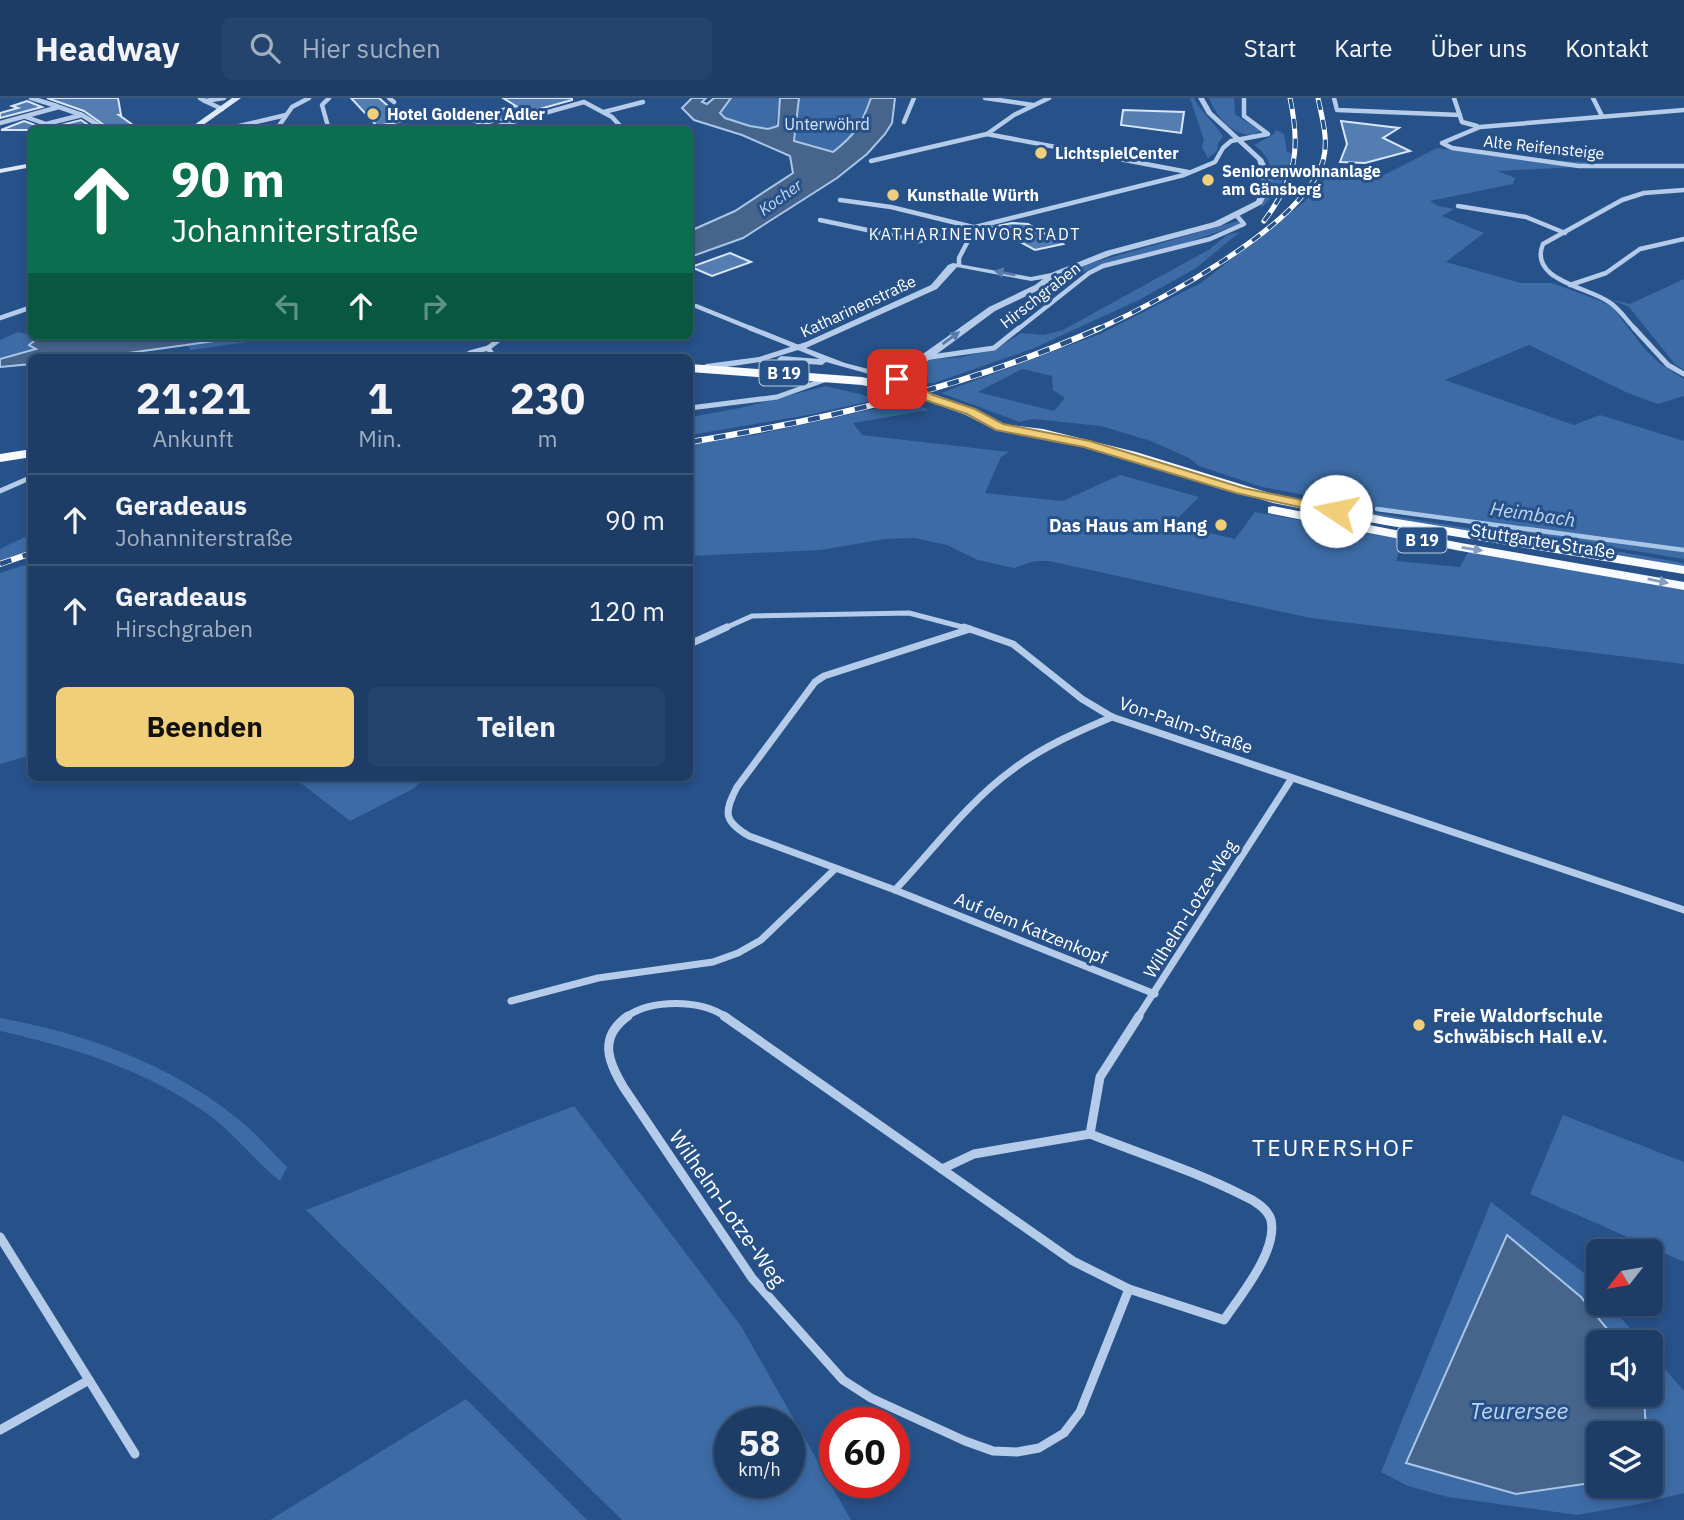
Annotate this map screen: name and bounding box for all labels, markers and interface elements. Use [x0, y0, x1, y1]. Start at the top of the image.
search box [222, 17, 712, 80]
text: Headway [35, 27, 180, 70]
icon: search [246, 29, 284, 67]
text: Hier suchen [302, 31, 441, 65]
text: Start [1244, 32, 1296, 64]
text: Karte [1334, 32, 1392, 64]
text: Über uns [1430, 32, 1527, 64]
text: Kontakt [1565, 32, 1649, 64]
place label: Hotel Goldener Adler [387, 104, 546, 124]
marker: Hotel Goldener Adler [365, 106, 381, 122]
park label: Unterwöhrd [784, 114, 870, 134]
street label: Alte Reifensteige [1482, 131, 1606, 163]
place label: LichtspielCenter [1055, 143, 1179, 163]
marker: LichtspielCenter [1033, 145, 1049, 161]
text: 90 m [171, 147, 285, 210]
icon: ahead [56, 154, 147, 245]
place label: Seniorenwohnanlage am Gänsberg [1222, 161, 1381, 199]
marker: Seniorenwohnanlage am Gänsberg [1200, 172, 1216, 188]
water label: Kocher [754, 174, 807, 219]
place label: Kunsthalle Würth [907, 185, 1039, 205]
marker: Kunsthalle Würth [885, 187, 901, 203]
text: Johanniterstraße [171, 209, 419, 251]
district label: KATHARINENVORSTADT [869, 224, 1081, 244]
street label: Hirschgraben [996, 258, 1084, 332]
one-way arrow [994, 268, 1016, 279]
street label: Katharinenstraße [797, 270, 919, 342]
icon: left [269, 287, 307, 325]
icon: ahead [342, 287, 380, 325]
icon: right [415, 287, 453, 325]
one-way arrow [942, 331, 960, 345]
pin [867, 349, 927, 409]
road number: B 19 [760, 360, 808, 386]
icon: arrive [878, 360, 916, 398]
text: 21:21 [136, 371, 250, 426]
text: 1 [367, 371, 393, 426]
text: 230 [510, 371, 585, 426]
text: Ankunft [152, 423, 234, 453]
text: Min. [358, 423, 402, 453]
text: m [537, 423, 557, 453]
position arrow [1299, 474, 1373, 548]
text: Geradeaus [115, 488, 247, 522]
water label: Heimbach [1489, 496, 1577, 532]
icon: ahead [56, 501, 94, 539]
text: 90 m [605, 503, 665, 537]
place label: Das Haus am Hang [1049, 514, 1207, 537]
marker: Das Haus am Hang [1213, 517, 1229, 533]
street label: Stuttgarter Straße [1469, 518, 1617, 564]
text: Johanniterstraße [115, 522, 293, 552]
road number: B 19 [1398, 528, 1446, 552]
one-way arrow [1461, 544, 1483, 555]
one-way arrow [1647, 575, 1669, 586]
text: Geradeaus [115, 579, 247, 613]
icon: ahead [56, 592, 94, 630]
text: 120 m [589, 594, 665, 628]
text: Hirschgraben [115, 613, 253, 643]
button: Beenden [56, 687, 354, 767]
button: Teilen [368, 687, 665, 767]
street label: Von-Palm-Straße [1116, 691, 1256, 759]
street label: Wilhelm-Lotze-Weg [1138, 835, 1242, 983]
street label: Auf dem Katzenkopf [951, 887, 1111, 969]
place label: Freie Waldorfschule Schwäbisch Hall e.V. [1433, 1004, 1608, 1048]
marker: Freie Waldorfschule Schwäbisch Hall e.V. [1411, 1017, 1427, 1033]
street label: Wilhelm-Lotze-Weg [663, 1124, 793, 1292]
district label: TEURERSHOF [1252, 1132, 1416, 1162]
north arrow [1586, 1239, 1662, 1316]
map controls [1586, 1239, 1663, 1498]
button: sound [1586, 1330, 1663, 1407]
water label: Teurersee [1470, 1395, 1569, 1425]
speed limit sign: 60 [819, 1407, 910, 1498]
text: 58 [738, 1420, 781, 1466]
button: layers [1586, 1421, 1663, 1498]
text: km/h [738, 1458, 781, 1481]

